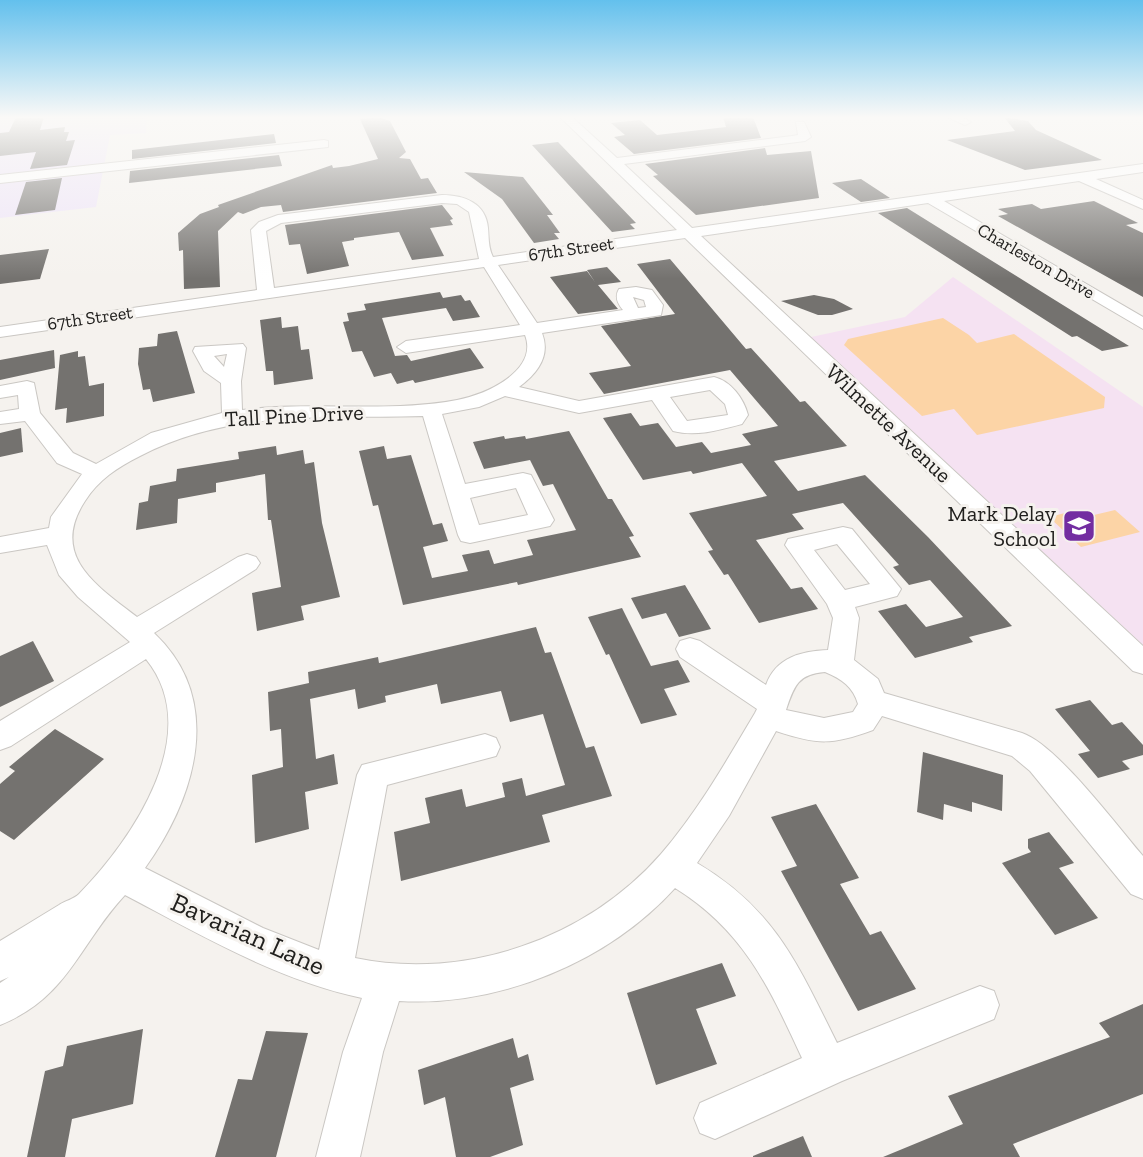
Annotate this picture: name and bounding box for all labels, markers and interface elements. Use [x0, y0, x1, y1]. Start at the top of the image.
street label: Charleston Drive [973, 219, 1099, 303]
street label: 67th Street [527, 232, 615, 266]
street label: 67th Street [46, 301, 134, 335]
street label: Wilmette Avenue [820, 358, 957, 489]
street label: Tall Pine Drive [224, 398, 364, 433]
place label: Mark Delay School [948, 500, 1057, 552]
school or university icon: Mark Delay School [1061, 508, 1097, 544]
street label: Bavarian Lane [166, 886, 330, 982]

